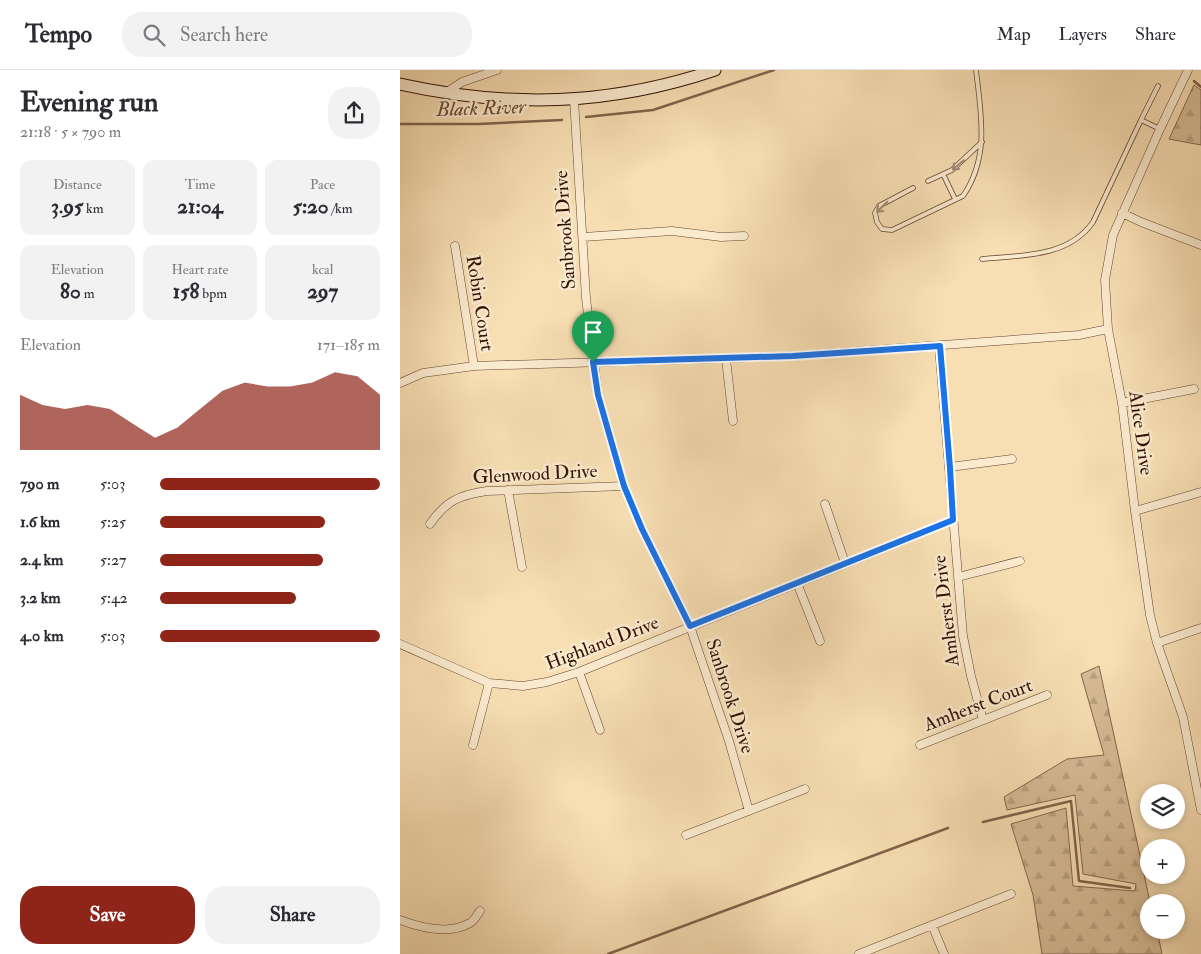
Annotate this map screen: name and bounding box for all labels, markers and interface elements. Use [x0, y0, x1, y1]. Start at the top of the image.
search box [122, 12, 472, 57]
text: Tempo [25, 19, 92, 50]
icon: search [140, 21, 168, 49]
text: Search here [180, 23, 268, 47]
text: Map [997, 23, 1031, 46]
text: Layers [1059, 23, 1107, 46]
text: Share [1135, 23, 1176, 46]
text: Evening run [20, 85, 158, 120]
button: share [328, 87, 380, 139]
water label: Black River [435, 94, 528, 122]
text: 21:18 · 5 × 790 m [20, 122, 121, 142]
one-way arrow [952, 159, 965, 170]
street label: Sanbrook Drive [549, 170, 581, 290]
text: Distance [53, 176, 102, 193]
text: Time [185, 176, 215, 193]
text: Pace [310, 176, 335, 193]
text: 3.95 [51, 193, 83, 220]
text: 21:04 [177, 193, 223, 220]
text: 5:20 [293, 193, 329, 220]
text: km [83, 200, 104, 217]
text: /km [329, 200, 353, 217]
one-way arrow [876, 200, 889, 212]
street label: Robin Court [461, 253, 499, 353]
text: Elevation [51, 261, 104, 278]
text: Heart rate [171, 261, 228, 278]
text: kcal [312, 261, 333, 278]
text: 80 [60, 278, 81, 305]
text: 158 [173, 278, 199, 305]
text: 297 [307, 278, 338, 305]
text: m [81, 285, 95, 302]
text: bpm [199, 285, 227, 302]
pin [572, 311, 614, 362]
icon: arrive [579, 318, 607, 346]
text: Elevation [20, 335, 81, 355]
text: 171–185 m [317, 335, 380, 355]
street label: Alice Drive [1123, 388, 1159, 477]
street label: Glenwood Drive [472, 459, 598, 489]
text: 790 m [20, 474, 60, 494]
text: 5:03 [100, 474, 125, 494]
text: 1.6 km [20, 512, 60, 532]
text: 5:25 [100, 512, 126, 532]
text: 2.4 km [20, 550, 63, 570]
text: 5:27 [100, 550, 126, 570]
street label: Amherst Drive [927, 554, 965, 669]
text: 3.2 km [20, 588, 61, 608]
text: 5:42 [100, 588, 128, 608]
street label: Highland Drive [542, 610, 662, 676]
text: 4.0 km [20, 626, 64, 646]
text: 5:03 [100, 626, 125, 646]
street label: Sanbrook Drive [700, 636, 760, 756]
street label: Amherst Court [919, 673, 1036, 737]
map controls [1140, 784, 1185, 939]
button: layers [1140, 784, 1185, 829]
button: + [1140, 839, 1185, 884]
button: Save [20, 886, 195, 944]
button: Share [205, 886, 380, 944]
button: − [1140, 894, 1185, 939]

